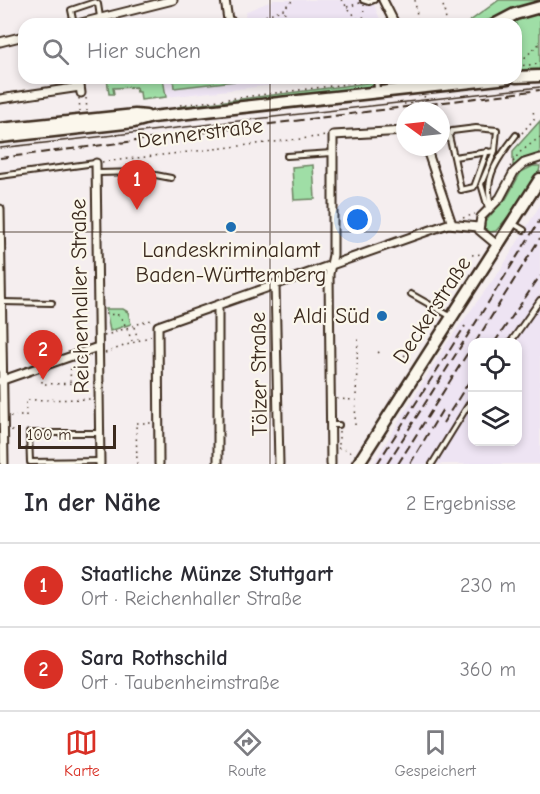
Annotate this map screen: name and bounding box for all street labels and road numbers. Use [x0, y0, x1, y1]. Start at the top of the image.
street label: Dennerstraße [136, 112, 264, 154]
street label: Reichenhaller Straße [65, 198, 95, 394]
street label: Deckerstraße [388, 251, 476, 369]
street label: Tölzer Straße [245, 312, 273, 436]

